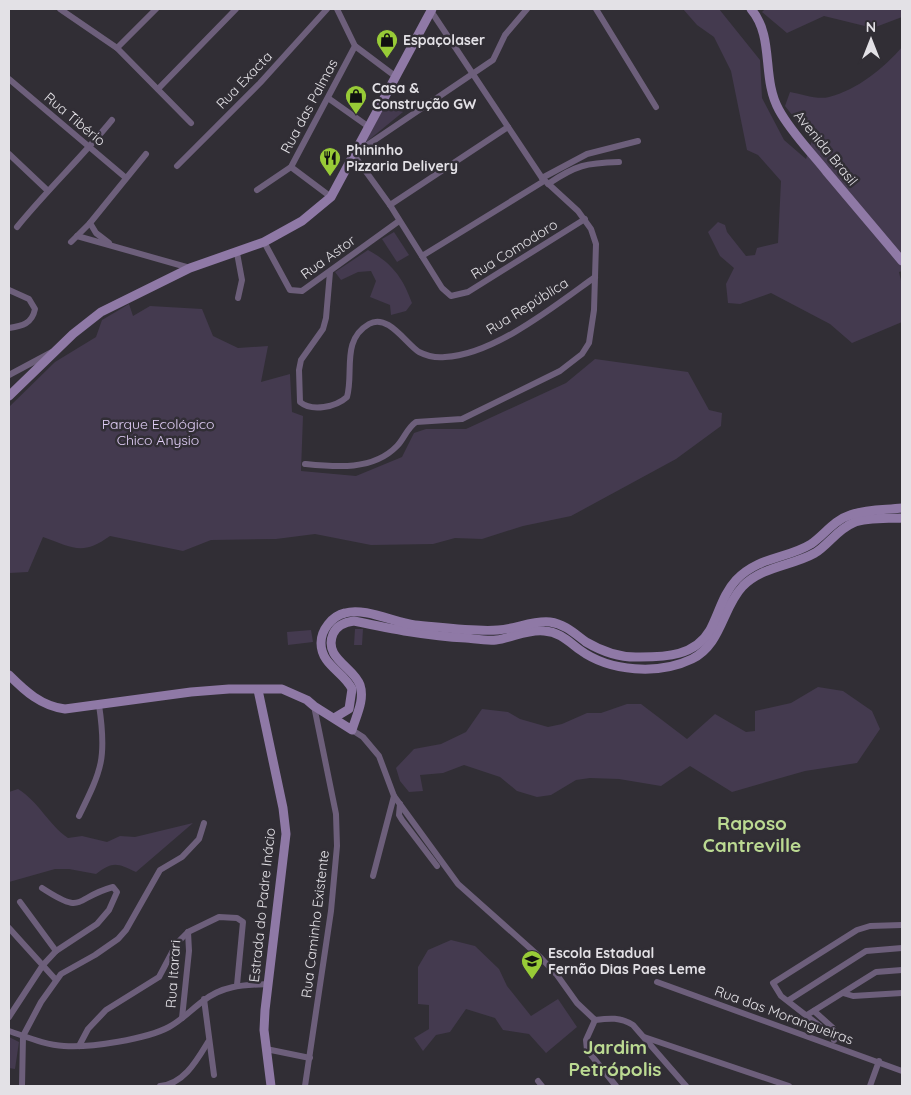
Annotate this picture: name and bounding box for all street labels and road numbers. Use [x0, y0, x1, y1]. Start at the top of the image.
street label: Rua Exacta [212, 47, 276, 113]
street label: Rua das Palmas [276, 56, 342, 156]
street label: Rua Tibério [41, 88, 109, 150]
street label: Avenida Brasil [790, 107, 862, 189]
street label: Rua Comodoro [467, 215, 561, 283]
street label: Rua Astor [297, 231, 360, 283]
street label: Rua República [483, 274, 571, 338]
street label: Estrada do Padre Inácio [245, 827, 279, 983]
street label: Rua Caminho Existente [297, 849, 333, 999]
street label: Rua Itarari [162, 939, 184, 1009]
street label: Rua das Morangueiras [712, 981, 856, 1049]

